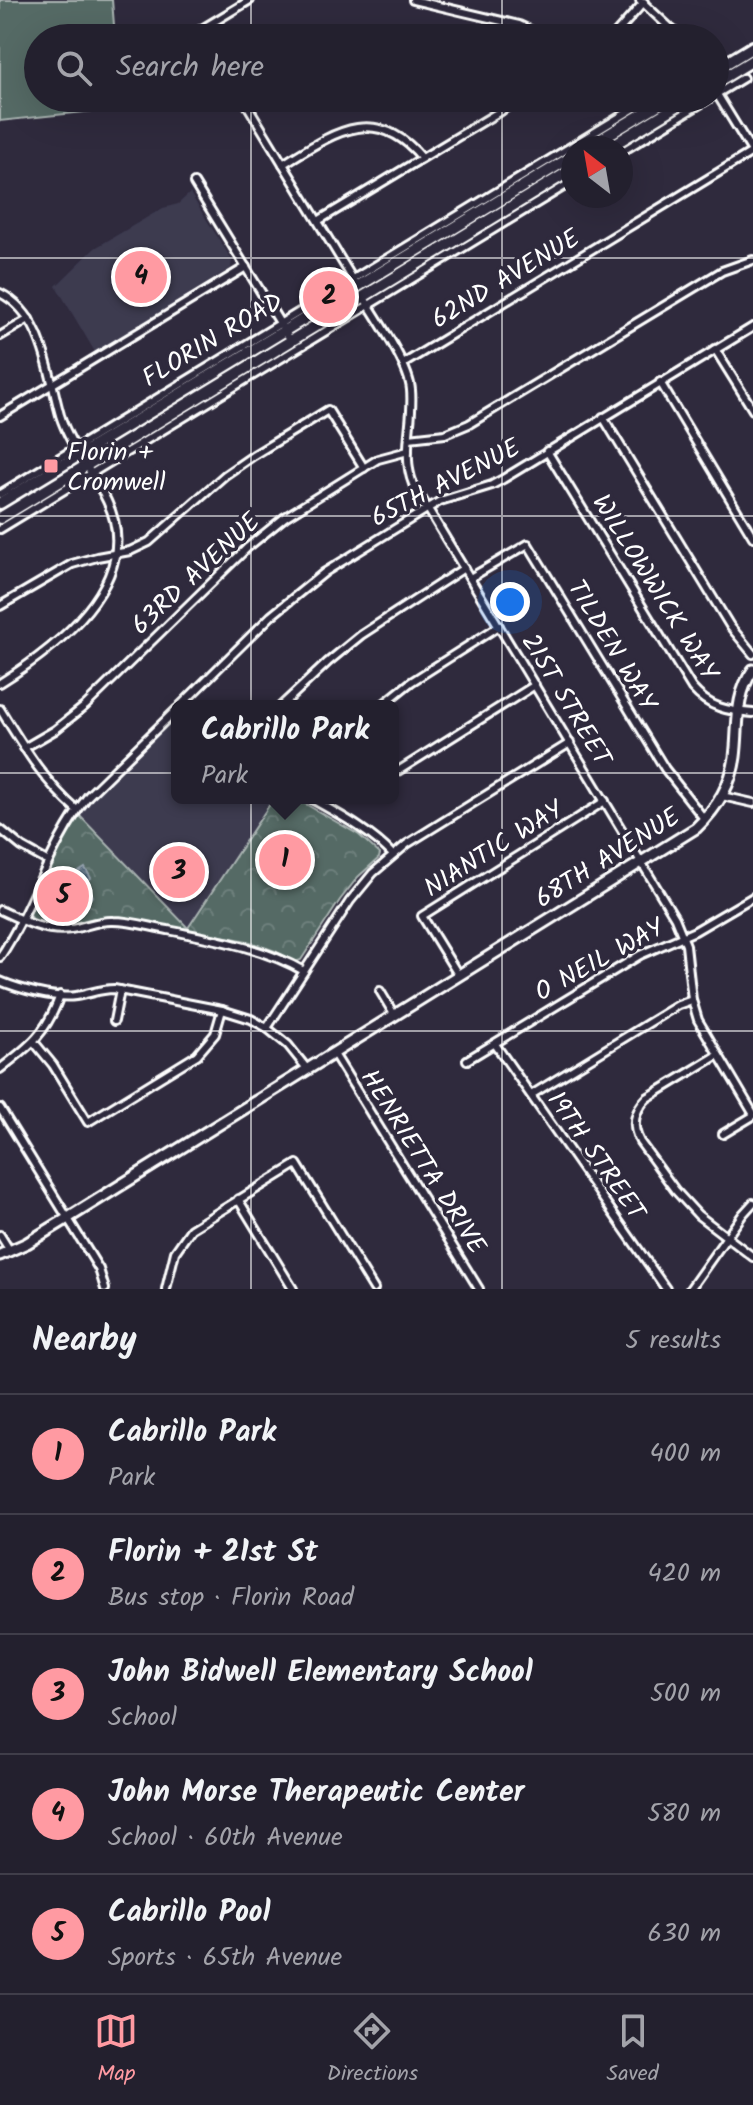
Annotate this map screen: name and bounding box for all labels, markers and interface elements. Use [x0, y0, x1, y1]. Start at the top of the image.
search box [24, 24, 729, 112]
text: Search here [116, 44, 264, 92]
icon: search [52, 46, 96, 90]
north arrow [561, 136, 633, 208]
street label: 62ND AVENUE [423, 218, 589, 341]
pin: 4 [115, 247, 167, 307]
pin: 2 [303, 267, 355, 327]
street label: FLORIN ROAD [134, 282, 292, 400]
street label: 65TH AVENUE [364, 428, 529, 540]
place label: Florin + Cromwell [67, 432, 166, 504]
marker: Florin + Cromwell [42, 457, 60, 475]
street label: WILLOWWICK WAY [580, 486, 729, 691]
street label: 63RD AVENUE [122, 502, 272, 646]
street label: TILDEN WAY [555, 572, 668, 721]
your location [490, 582, 530, 622]
street label: 21ST STREET [509, 626, 623, 776]
popup [171, 700, 399, 804]
text: Cabrillo Park [201, 707, 369, 755]
text: Park [201, 755, 248, 797]
street label: NIANTIC WAY [416, 789, 573, 909]
street label: 68TH AVENUE [527, 797, 690, 920]
pin: 1 [259, 830, 311, 890]
pin: 3 [153, 842, 205, 902]
pin: 5 [37, 866, 89, 926]
street label: O NEIL WAY [527, 907, 674, 1014]
street label: HENRIETTA DRIVE [348, 1061, 497, 1264]
street label: 19TH STREET [535, 1083, 657, 1231]
text: Nearby [32, 1314, 137, 1368]
text: 5 results [625, 1320, 721, 1362]
text: Cabrillo Park [108, 1409, 276, 1457]
text: 1 [54, 1433, 62, 1475]
text: 400 m [650, 1433, 721, 1475]
text: Park [108, 1457, 155, 1499]
text: Florin + 21st St [108, 1529, 318, 1577]
text: 2 [50, 1553, 66, 1595]
text: 420 m [647, 1553, 721, 1595]
text: Bus stop · Florin Road [108, 1577, 354, 1619]
text: John Bidwell Elementary School [108, 1649, 533, 1697]
text: 3 [51, 1673, 65, 1715]
text: 500 m [650, 1673, 721, 1715]
text: School [108, 1697, 177, 1739]
text: John Morse Therapeutic Center [108, 1769, 524, 1817]
text: 4 [51, 1793, 65, 1835]
text: 580 m [647, 1793, 721, 1835]
text: School · 60th Avenue [108, 1817, 343, 1859]
text: Cabrillo Pool [108, 1889, 270, 1937]
text: 5 [51, 1913, 65, 1955]
text: 630 m [648, 1913, 721, 1955]
text: Sports · 65th Avenue [108, 1937, 342, 1979]
tab: Map [94, 2009, 138, 2092]
tab: Directions [327, 2009, 418, 2092]
tab: Saved [607, 2009, 659, 2092]

